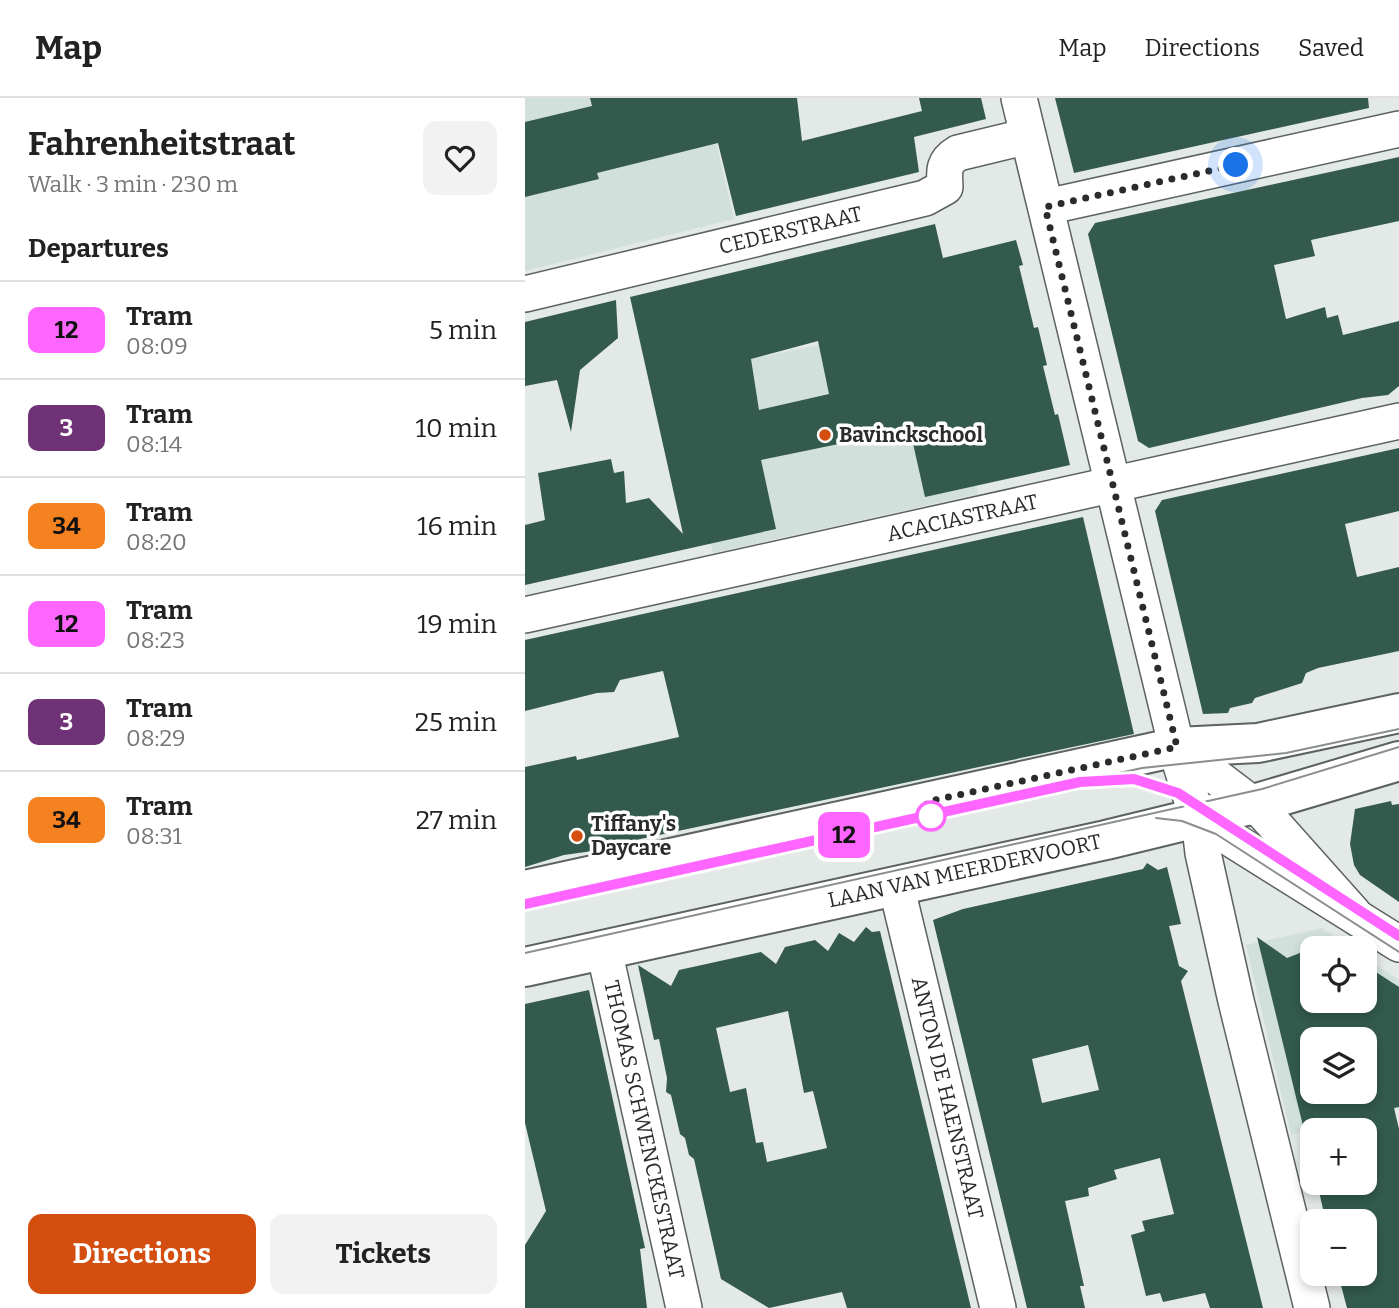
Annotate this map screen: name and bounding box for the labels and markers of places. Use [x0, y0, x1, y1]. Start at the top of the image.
place label: Bavinckschool [839, 422, 983, 448]
marker: Bavinckschool [817, 427, 833, 443]
unlabelled marker [916, 801, 946, 831]
place label: Tiffany's Daycare [591, 811, 676, 861]
marker: Tiffany's Daycare [569, 828, 585, 844]

